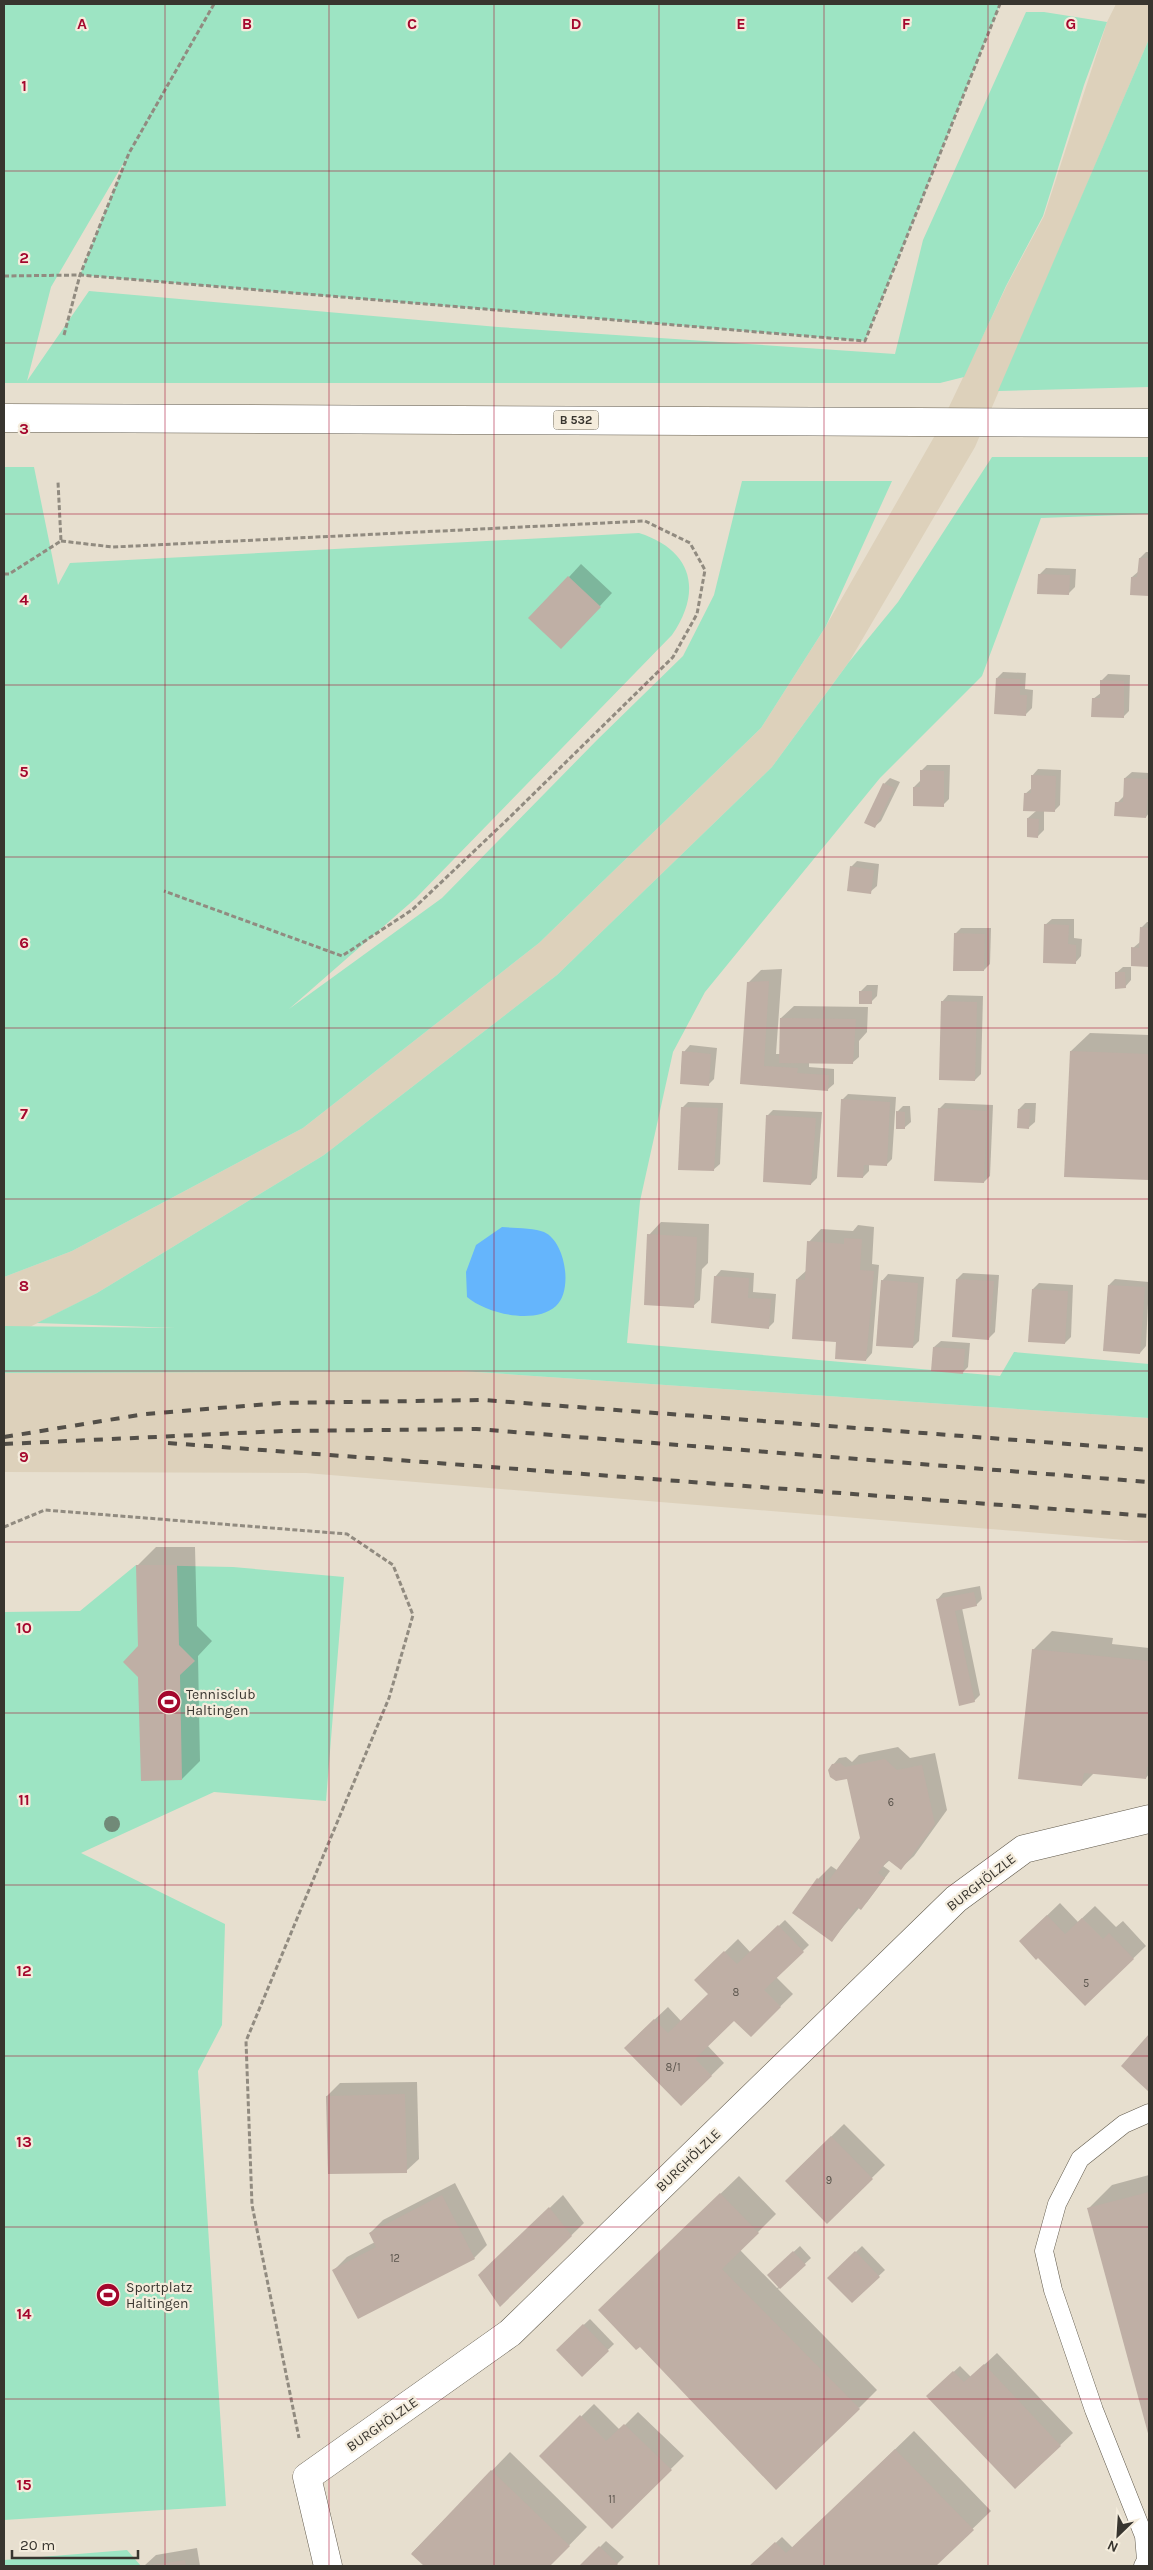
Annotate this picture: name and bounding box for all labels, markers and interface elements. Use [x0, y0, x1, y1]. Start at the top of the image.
text: A [77, 14, 87, 33]
text: B [242, 14, 252, 33]
text: C [407, 14, 417, 33]
text: D [571, 14, 582, 33]
text: E [736, 14, 746, 33]
text: F [902, 14, 911, 33]
text: G [1066, 14, 1076, 33]
text: 1 [21, 76, 27, 95]
text: 2 [19, 248, 29, 267]
road number: B 532 [554, 410, 598, 430]
text: 3 [19, 419, 29, 438]
text: 4 [19, 590, 29, 609]
text: 5 [19, 762, 29, 781]
text: 6 [19, 933, 29, 952]
text: 7 [20, 1104, 28, 1123]
text: 8 [19, 1276, 29, 1295]
text: 9 [19, 1447, 29, 1466]
text: 10 [16, 1618, 32, 1637]
place label: Tennisclub Haltingen [186, 1686, 256, 1719]
sports icon: Tennisclub Haltingen [156, 1689, 182, 1715]
text: 11 [18, 1790, 30, 1809]
house number: 6 [888, 1796, 894, 1809]
street label: BURGHÖLZLE [943, 1850, 1019, 1915]
text: 12 [16, 1961, 32, 1980]
house number: 5 [1083, 1977, 1089, 1990]
house number: 8 [733, 1986, 740, 1999]
house number: 8/1 [665, 2061, 681, 2074]
street label: BURGHÖLZLE [653, 2125, 724, 2195]
text: 13 [16, 2132, 32, 2151]
house number: 9 [826, 2174, 832, 2187]
house number: 12 [390, 2252, 400, 2265]
place label: Sportplatz Haltingen [126, 2279, 192, 2312]
sports icon: Sportplatz Haltingen [95, 2282, 121, 2308]
text: 14 [16, 2304, 32, 2323]
street label: BURGHÖLZLE [343, 2394, 421, 2455]
text: 15 [16, 2475, 32, 2494]
house number: 11 [608, 2493, 616, 2506]
north arrow [1093, 2510, 1143, 2560]
scale bar [12, 2528, 139, 2560]
text: 20 m [20, 2536, 55, 2554]
text: N [1105, 2537, 1121, 2556]

